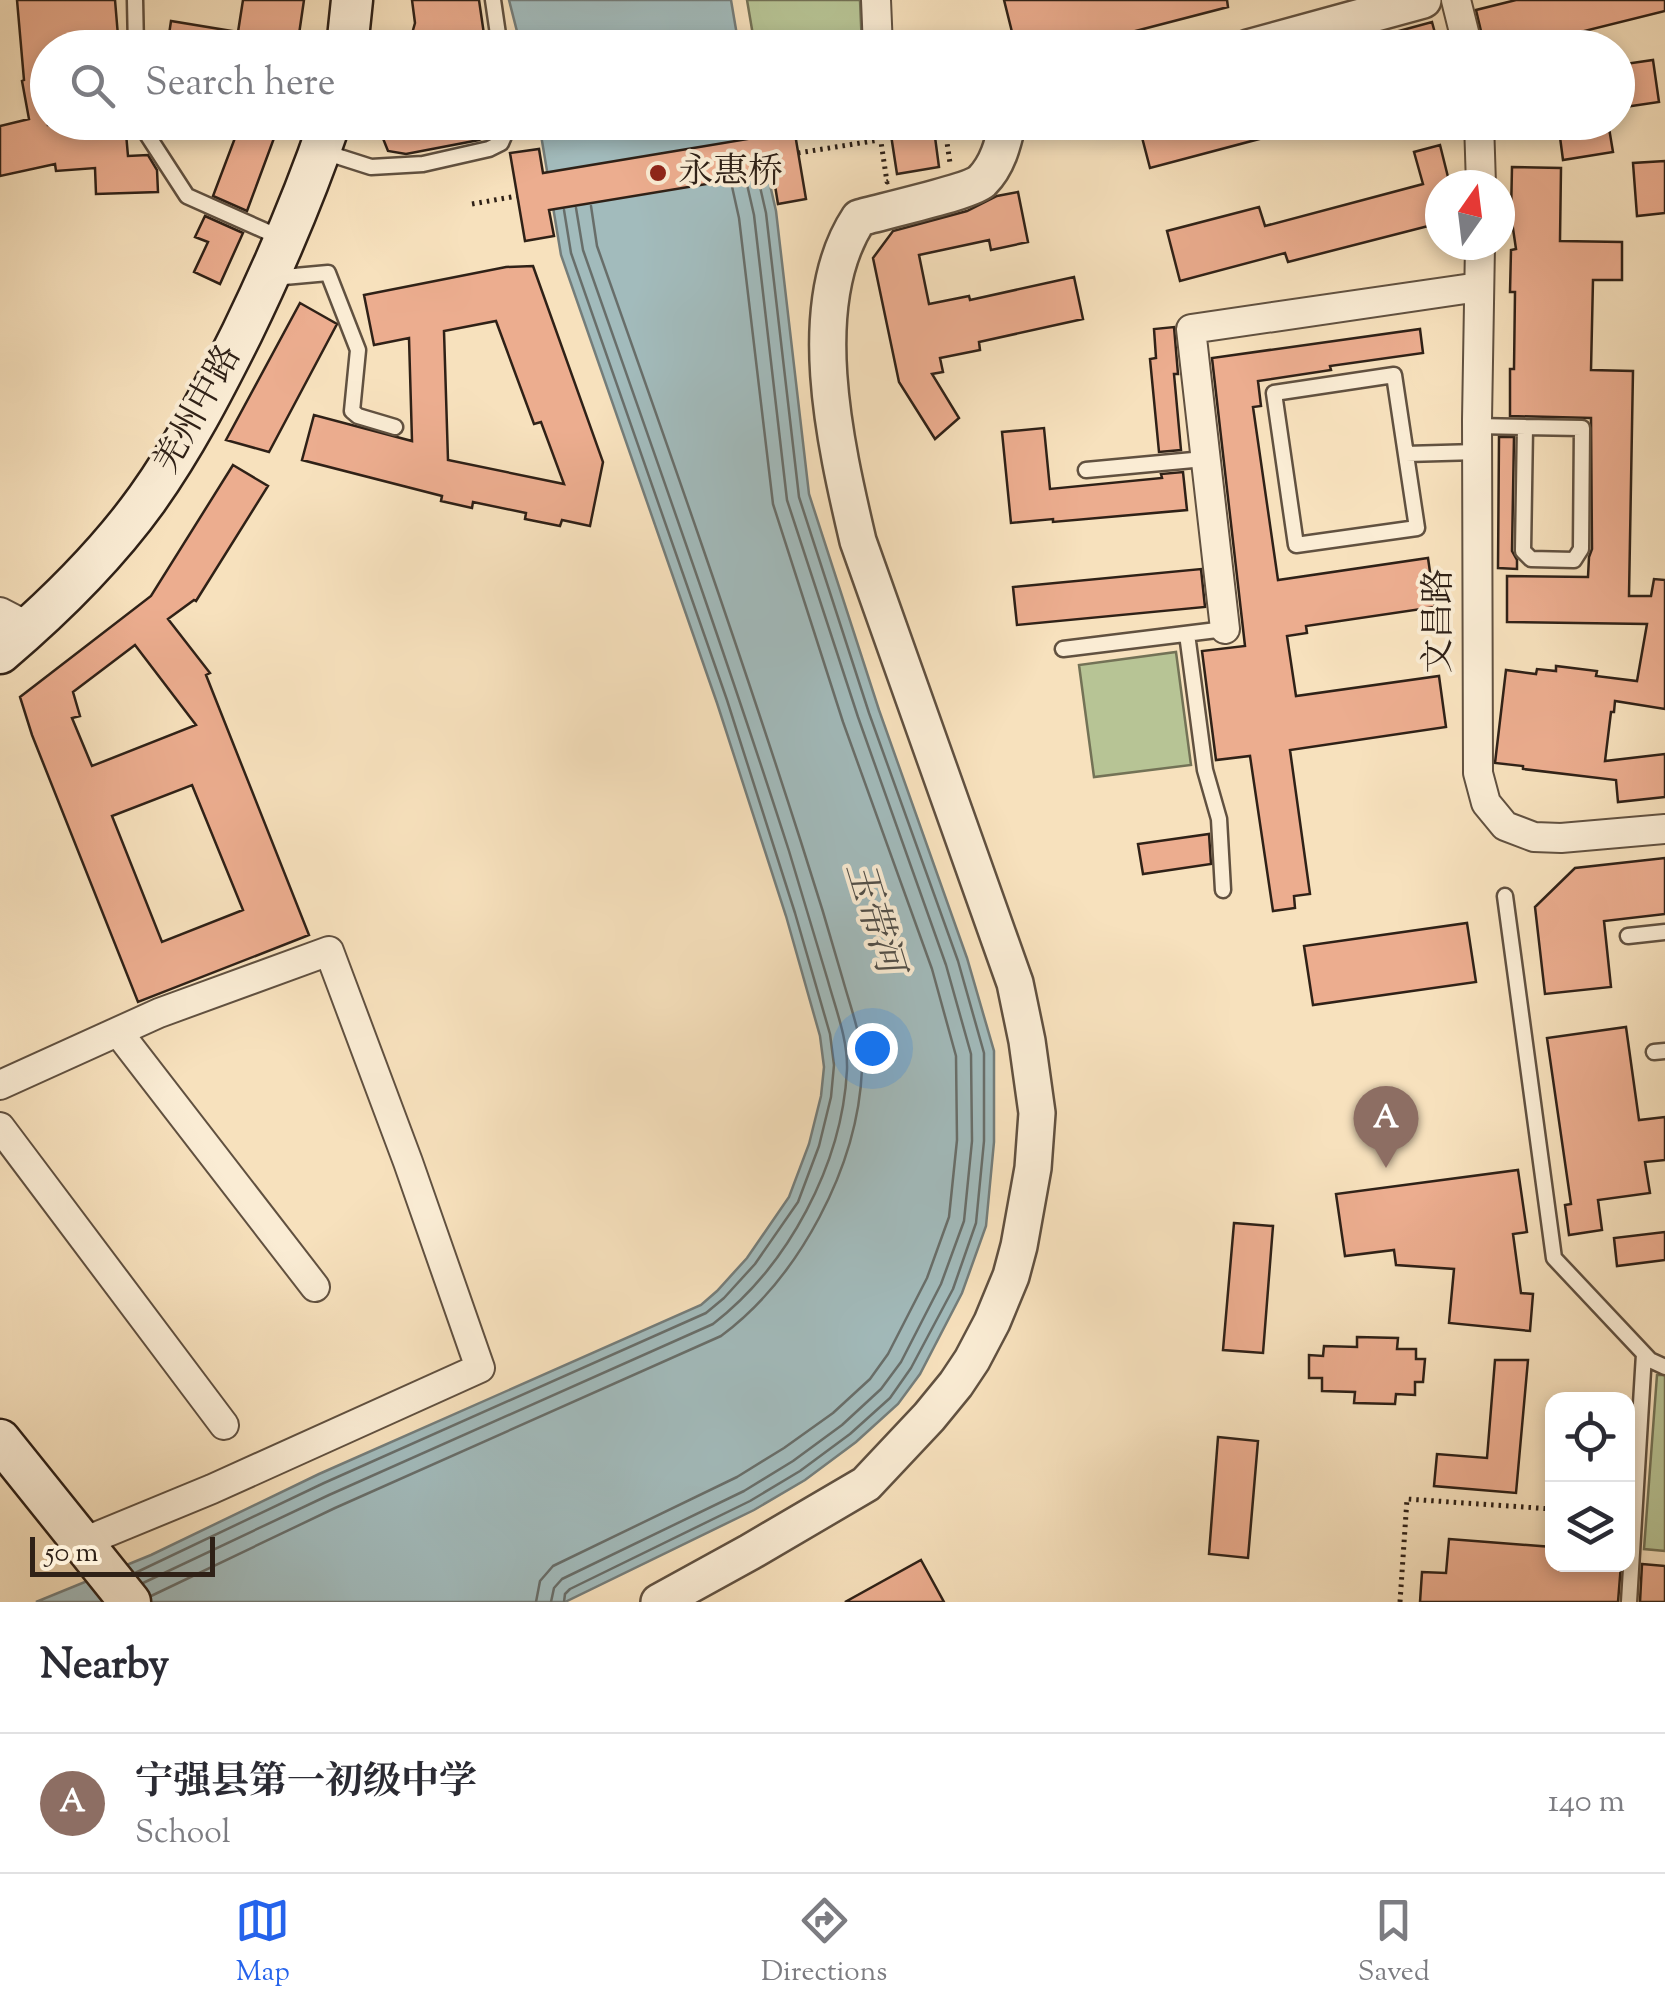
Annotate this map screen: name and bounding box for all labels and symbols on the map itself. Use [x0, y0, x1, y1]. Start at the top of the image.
place label: 永惠桥 [678, 148, 783, 199]
marker: 永惠桥 [647, 162, 669, 184]
north arrow [1425, 170, 1515, 260]
street label: 羌州中路 [143, 336, 255, 484]
street label: 文昌路 [1415, 568, 1466, 674]
water label: 玉带河 [830, 856, 916, 986]
your location [847, 1023, 898, 1074]
pin: A [1354, 1086, 1418, 1168]
scale bar [30, 1532, 215, 1576]

